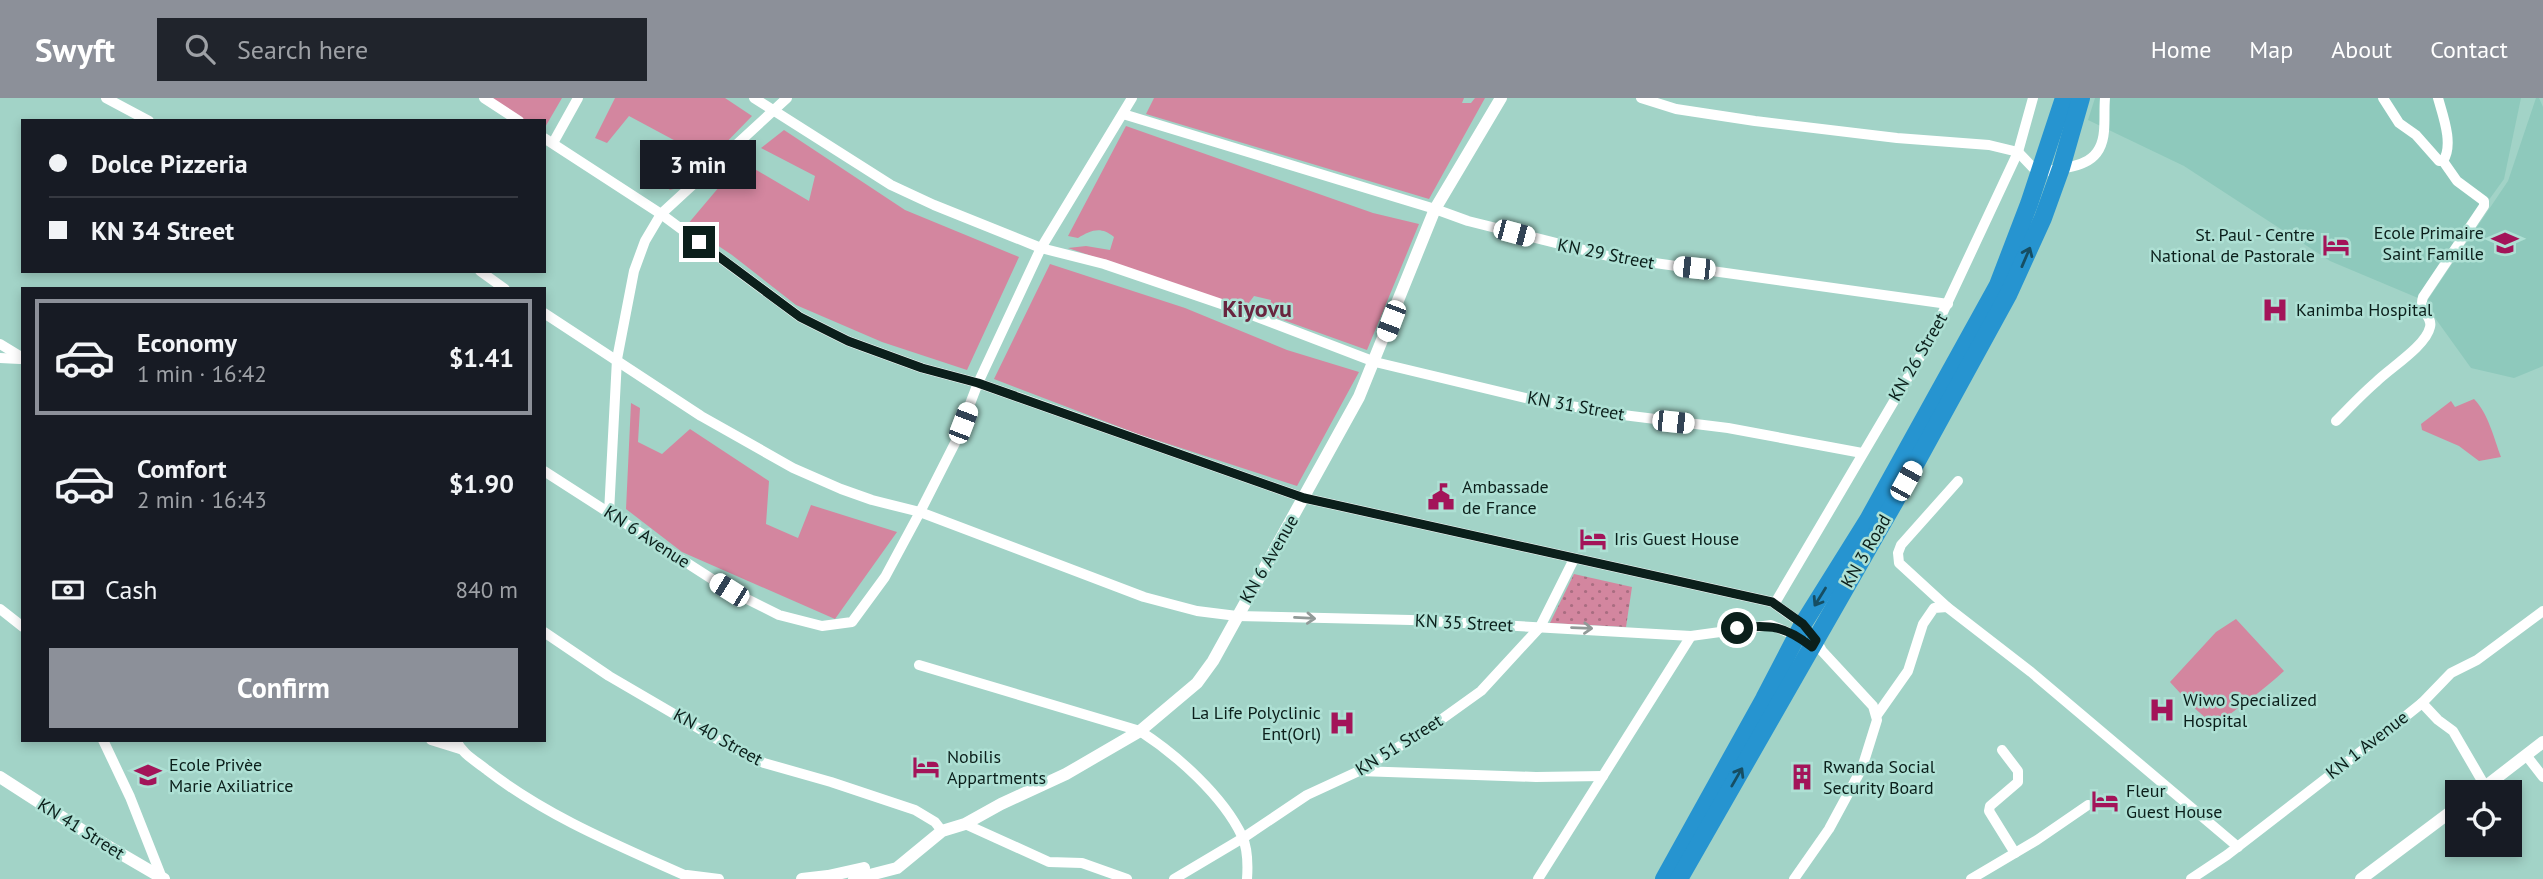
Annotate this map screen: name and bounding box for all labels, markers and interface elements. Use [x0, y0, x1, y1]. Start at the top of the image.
search box [157, 18, 647, 81]
text: Swyft [35, 28, 115, 71]
icon: search [181, 30, 219, 68]
text: Search here [237, 33, 368, 66]
text: Home [2151, 34, 2211, 65]
text: Map [2249, 34, 2293, 65]
text: About [2331, 34, 2392, 65]
text: Contact [2430, 34, 2508, 65]
callout: 3 min [641, 141, 757, 190]
text: Dolce Pizzeria [91, 147, 248, 180]
text: 3 min [670, 150, 726, 179]
text: KN 34 Street [91, 214, 234, 247]
car [1491, 217, 1538, 249]
place label: Ecole Primaire Saint Famille [2374, 221, 2484, 265]
place label: St. Paul - Centre National de Pastorale [2150, 223, 2315, 267]
route end [683, 226, 715, 258]
school or university icon: Ecole Primaire Saint Famille [2490, 228, 2520, 258]
hotel icon: St. Paul - Centre National de Pastorale [2321, 230, 2351, 260]
street label: KN 29 Street [1556, 233, 1657, 274]
one-way arrow [2020, 247, 2033, 268]
car [1673, 255, 1716, 281]
district label: Kiyovu [1222, 293, 1292, 324]
hospital icon: Kanimba Hospital [2260, 295, 2290, 325]
car [1374, 298, 1409, 344]
place label: Kanimba Hospital [2296, 298, 2433, 321]
street label: KN 26 Street [1883, 308, 1952, 405]
icon: car [53, 326, 116, 389]
text: Economy [137, 326, 237, 359]
text: $1.41 [449, 341, 514, 374]
text: 1 min · 16:42 [137, 359, 267, 388]
street label: KN 31 Street [1526, 386, 1626, 425]
car [946, 400, 981, 446]
car [1652, 409, 1695, 435]
icon: car [53, 452, 116, 515]
text: Comfort [137, 452, 227, 485]
car [1887, 458, 1926, 504]
text: $1.90 [449, 467, 514, 500]
place label: Ambassade de France [1462, 475, 1549, 519]
public building icon: Ambassade de France [1426, 482, 1456, 512]
text: 2 min · 16:43 [137, 485, 267, 514]
street label: KN 6 Avenue [600, 500, 695, 573]
street label: KN 6 Avenue [1234, 510, 1303, 607]
street label: KN 3 Road [1835, 510, 1896, 591]
hotel icon: Iris Guest House [1578, 524, 1608, 554]
place label: Iris Guest House [1614, 527, 1739, 550]
car [706, 570, 753, 610]
icon: cash [49, 571, 87, 609]
text: Cash [105, 573, 157, 606]
text: 840 m [456, 575, 518, 604]
one-way arrow [1812, 587, 1826, 607]
street label: KN 35 Street [1414, 608, 1514, 637]
one-way arrow [1294, 612, 1317, 625]
route start [1721, 612, 1753, 644]
one-way arrow [1570, 622, 1593, 635]
button: Confirm [49, 648, 518, 728]
place label: Wiwo Specialized Hospital [2183, 688, 2317, 732]
hospital icon: Wiwo Specialized Hospital [2147, 695, 2177, 725]
place label: La Life Polyclinic Ent(Orl) [1191, 701, 1321, 745]
street label: KN 40 Street [670, 703, 767, 770]
street label: KN 1 Avenue [2321, 705, 2412, 784]
hospital icon: La Life Polyclinic Ent(Orl) [1327, 708, 1357, 738]
street label: KN 51 Street [1351, 709, 1447, 780]
place label: Nobilis Appartments [947, 745, 1046, 789]
hotel icon: Nobilis Appartments [911, 752, 941, 782]
place label: Ecole Privèe Marie Axiliatrice [169, 753, 293, 797]
place label: Rwanda Social Security Board [1823, 755, 1936, 799]
school or university icon: Ecole Privèe Marie Axiliatrice [133, 760, 163, 790]
building icon: Rwanda Social Security Board [1787, 762, 1817, 792]
one-way arrow [1731, 767, 1744, 788]
place label: Fleur Guest House [2126, 779, 2223, 823]
map controls [2445, 780, 2522, 857]
button: locate [2445, 780, 2522, 857]
hotel icon: Fleur Guest House [2090, 786, 2120, 816]
street label: KN 41 Street [33, 793, 129, 864]

